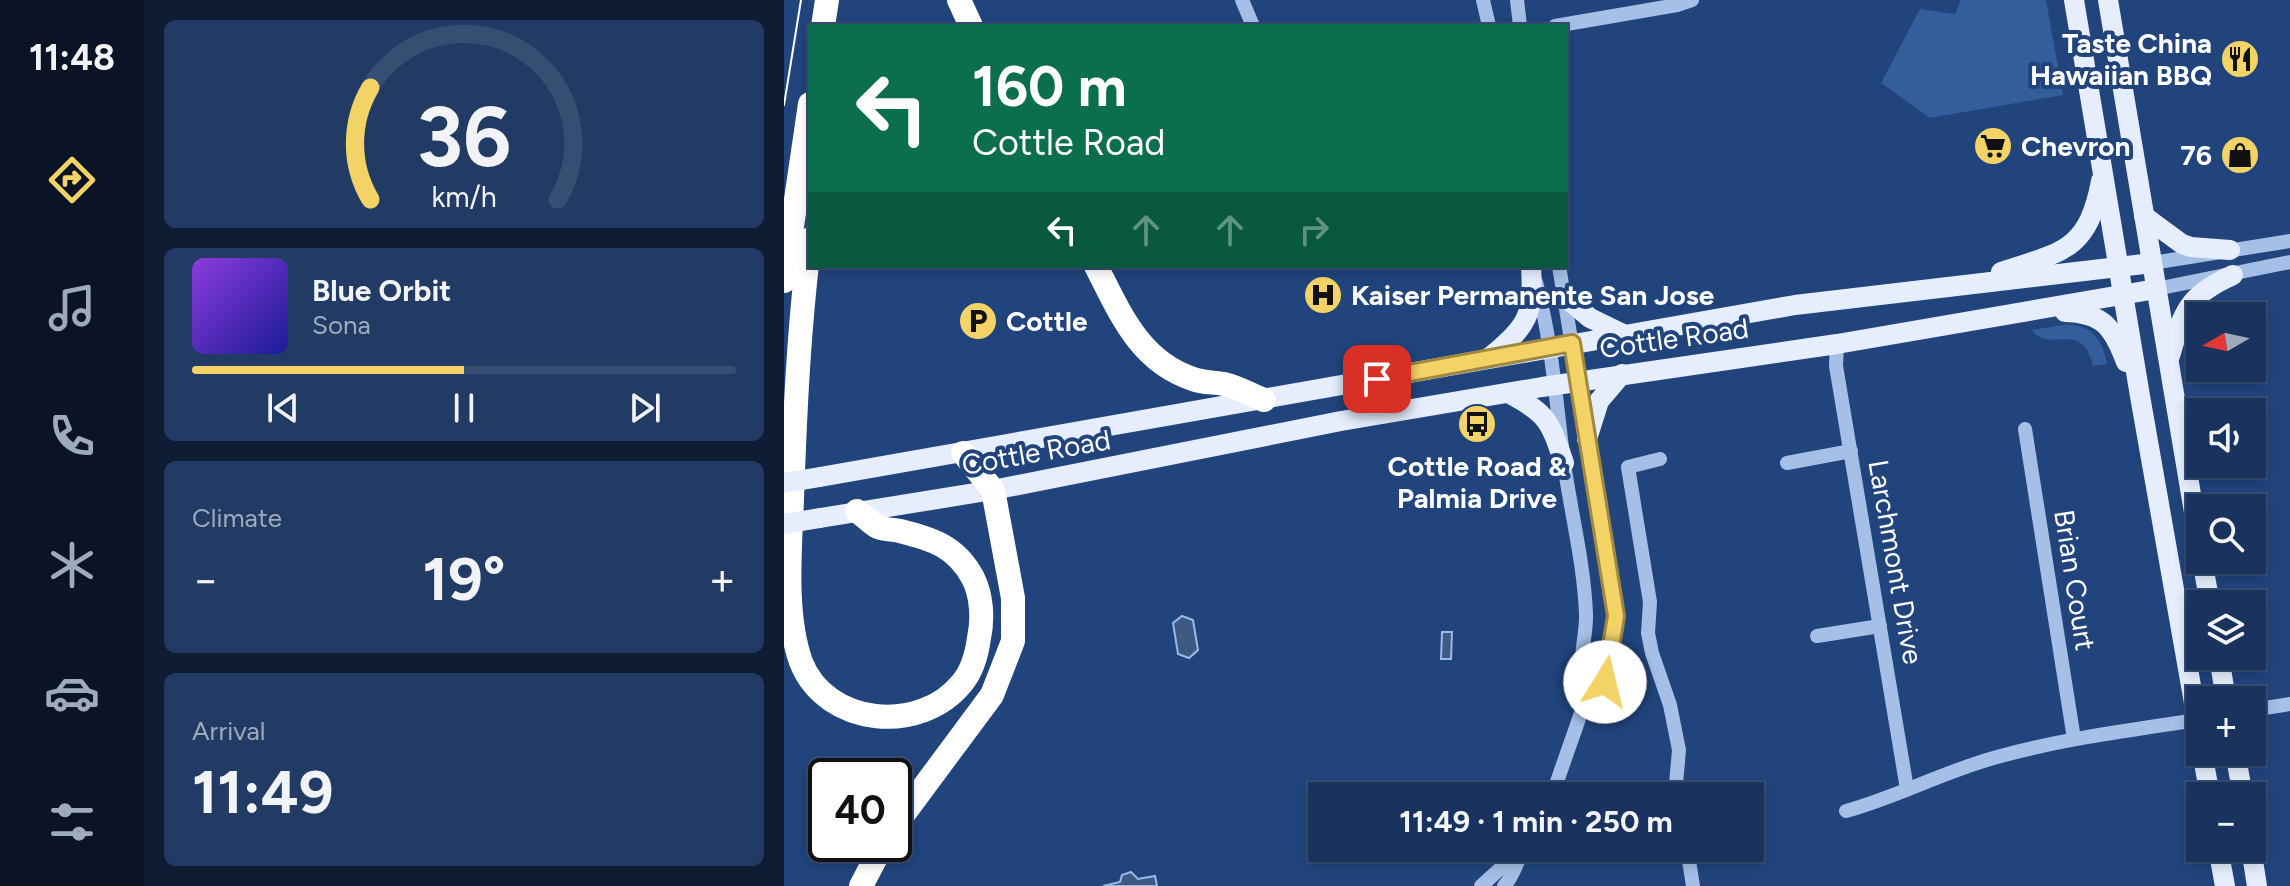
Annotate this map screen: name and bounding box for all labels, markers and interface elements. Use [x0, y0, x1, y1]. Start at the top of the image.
place label: Taste China Hawaiian BBQ [2030, 26, 2212, 92]
text: 11:48 [29, 36, 115, 79]
restaurant icon: Taste China Hawaiian BBQ [2219, 38, 2261, 80]
text: 160 m [972, 53, 1127, 120]
icon: left [840, 56, 944, 160]
text: 36 [417, 87, 511, 187]
text: Cottle Road [972, 121, 1165, 164]
supermarket icon: Chevron [1972, 125, 2014, 167]
place label: Chevron [2021, 129, 2131, 163]
shop icon: 76 [2219, 134, 2261, 176]
place label: 76 [2180, 138, 2212, 172]
icon: directions [44, 152, 100, 208]
text: km/h [431, 180, 497, 214]
icon: left [1040, 208, 1084, 252]
icon: ahead [1124, 208, 1168, 252]
icon: ahead [1208, 208, 1252, 252]
icon: right [1292, 208, 1336, 252]
text: Blue Orbit [312, 272, 451, 309]
hospital icon: Kaiser Permanente San Jose [1302, 274, 1344, 316]
place label: Kaiser Permanente San Jose [1351, 278, 1714, 312]
icon: music [44, 280, 100, 336]
parking icon: Cottle [957, 300, 999, 342]
north arrow [2186, 302, 2266, 382]
map controls [2186, 302, 2266, 862]
place label: Cottle [1006, 304, 1087, 338]
text: Sona [312, 309, 371, 341]
street label: Cottle Road [1597, 311, 1751, 365]
pin [1343, 345, 1411, 413]
icon: arrive [1355, 357, 1399, 401]
icon: previous [261, 386, 305, 430]
icon: pause [442, 386, 486, 430]
icon: next [623, 386, 667, 430]
button: sound [2186, 398, 2266, 478]
bus stop icon: Cottle Road & Palmia Drive [1456, 403, 1498, 445]
icon: phone [44, 408, 100, 464]
street label: Cottle Road [959, 422, 1113, 482]
place label: Cottle Road & Palmia Drive [1388, 449, 1567, 515]
street label: Larchmont Drive [1861, 457, 1931, 667]
button: search [2186, 494, 2266, 574]
text: Climate [192, 502, 282, 534]
street label: Brian Court [2047, 507, 2103, 653]
icon: climate [44, 537, 100, 593]
text: 19° [423, 543, 505, 615]
text: − [192, 553, 219, 606]
text: + [709, 553, 736, 606]
button: layers [2186, 590, 2266, 670]
position arrow [1563, 640, 1647, 724]
icon: car [44, 665, 100, 721]
button: + [2186, 686, 2266, 766]
text: Arrival [192, 715, 265, 747]
text: 11:49 [192, 756, 333, 828]
speed limit sign: 40 [808, 758, 912, 862]
button: − [2186, 782, 2266, 862]
icon: filters [44, 794, 100, 850]
text: 11:49 · 1 min · 250 m [1399, 803, 1673, 840]

